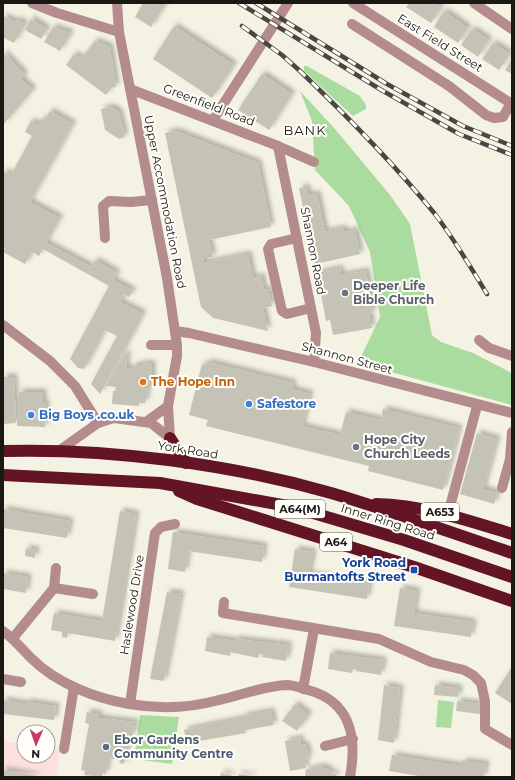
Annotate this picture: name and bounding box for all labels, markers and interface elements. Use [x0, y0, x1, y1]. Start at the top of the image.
street label: East Field Street [395, 10, 486, 75]
street label: Greenfield Road [161, 80, 257, 129]
street label: Upper Accommodation Road [141, 114, 190, 290]
district label: BANK [284, 122, 326, 138]
street label: Shannon Road [298, 206, 329, 296]
place label: Deeper Life Bible Church [353, 278, 434, 307]
marker: Deeper Life Bible Church [340, 288, 350, 298]
street label: Shannon Street [300, 338, 395, 377]
place label: The Hope Inn [151, 374, 235, 389]
marker: The Hope Inn [138, 377, 148, 387]
place label: Safestore [257, 396, 317, 411]
marker: Safestore [244, 399, 254, 409]
place label: Big Boys .co.uk [39, 407, 134, 422]
marker: Big Boys .co.uk [26, 410, 36, 420]
place label: Hope City Church Leeds [364, 432, 451, 461]
street label: York Road [157, 437, 219, 462]
marker: Hope City Church Leeds [351, 442, 361, 452]
road number: A64(M) [275, 500, 325, 518]
street label: Inner Ring Road [339, 500, 437, 543]
road number: A653 [421, 503, 459, 521]
road number: A64 [320, 533, 352, 551]
street label: Haslewood Drive [116, 554, 147, 656]
place label: York Road Burmantofts Street [284, 555, 407, 584]
marker: York Road Burmantofts Street [409, 565, 419, 575]
north arrow [16, 724, 56, 764]
place label: Ebor Gardens Community Centre [114, 732, 234, 761]
marker: Ebor Gardens Community Centre [101, 742, 111, 752]
text: N [31, 747, 40, 761]

